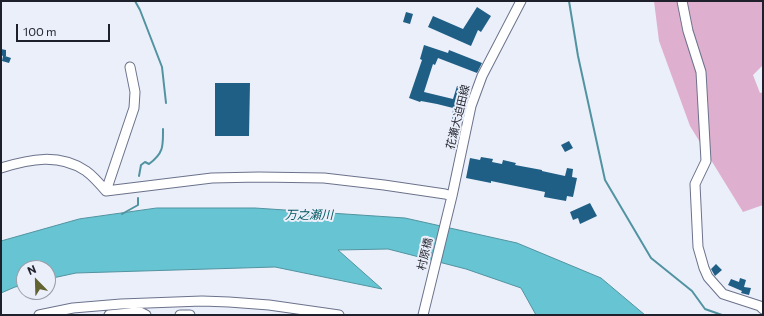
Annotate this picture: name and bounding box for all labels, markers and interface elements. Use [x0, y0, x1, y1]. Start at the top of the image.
scale bar [18, 16, 112, 42]
text: 100 m [23, 24, 57, 38]
street label: 花瀬大迫田線 [444, 83, 472, 151]
water label: 万之瀬川 [285, 208, 333, 222]
street label: 村原橋 [415, 236, 435, 272]
north arrow [16, 260, 56, 300]
text: N [25, 262, 38, 277]

